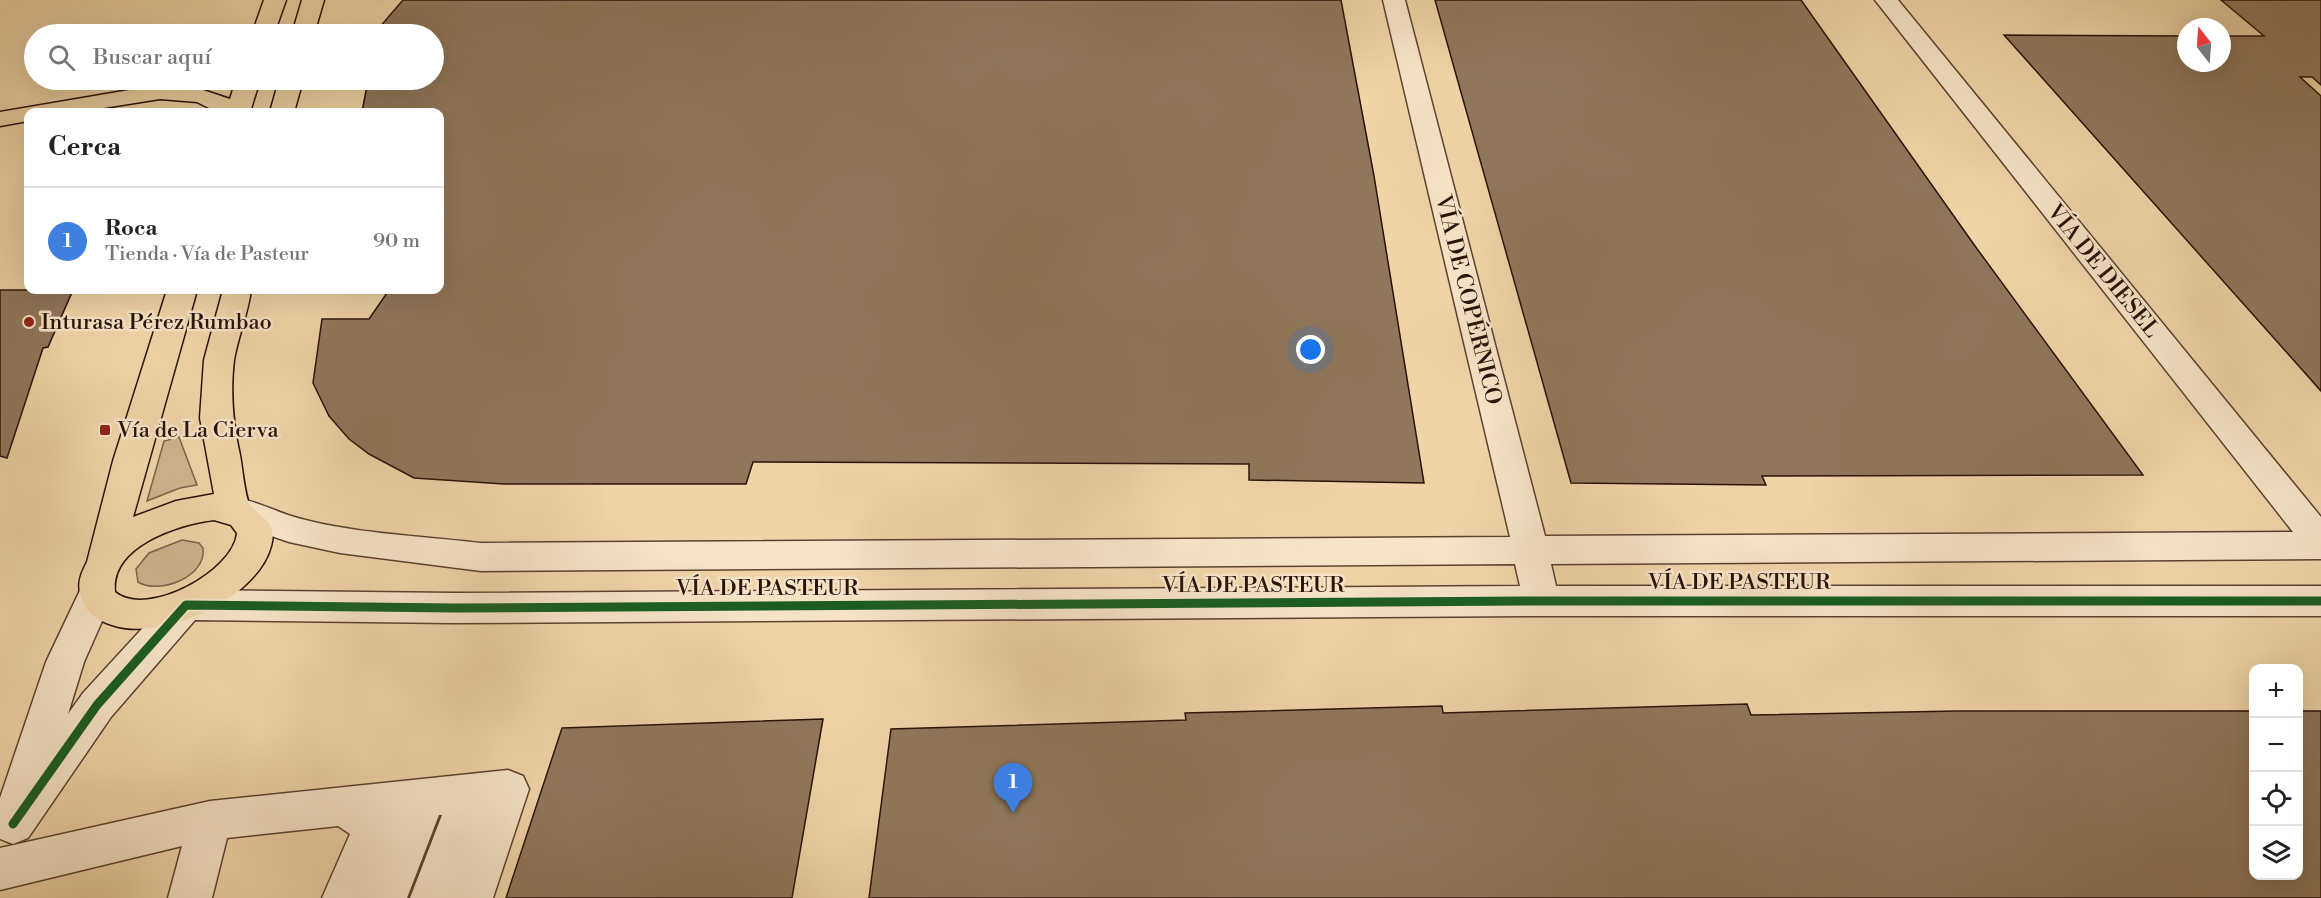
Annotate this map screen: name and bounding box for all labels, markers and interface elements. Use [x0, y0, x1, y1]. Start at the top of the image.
north arrow [2177, 18, 2231, 72]
search box [24, 24, 444, 90]
icon: search [45, 41, 78, 74]
text: Buscar aquí [93, 44, 211, 71]
text: Cerca [48, 131, 121, 163]
street label: VÍA DE COPÉRNICO [1429, 191, 1508, 408]
street label: VÍA DE DIESEL [2040, 197, 2166, 343]
text: Roca [105, 215, 157, 242]
text: 1 [63, 229, 72, 254]
text: 90 m [373, 229, 420, 254]
text: Tienda · Vía de Pasteur [105, 242, 309, 267]
place label: Inturasa Pérez Rumbao [41, 309, 272, 336]
marker: Inturasa Pérez Rumbao [22, 315, 36, 329]
your location [1296, 335, 1325, 364]
place label: Vía de La Cierva [116, 417, 280, 444]
marker: Vía de La Cierva [98, 423, 112, 437]
street label: VÍA DE PASTEUR [1647, 568, 1831, 596]
street label: VÍA DE PASTEUR [1161, 571, 1345, 599]
street label: VÍA DE PASTEUR [675, 574, 859, 602]
map controls [2249, 664, 2303, 880]
button: + [2249, 664, 2303, 718]
button: − [2249, 718, 2303, 772]
pin: 1 [994, 764, 1032, 813]
button: locate [2249, 772, 2303, 826]
button: layers [2249, 826, 2303, 880]

